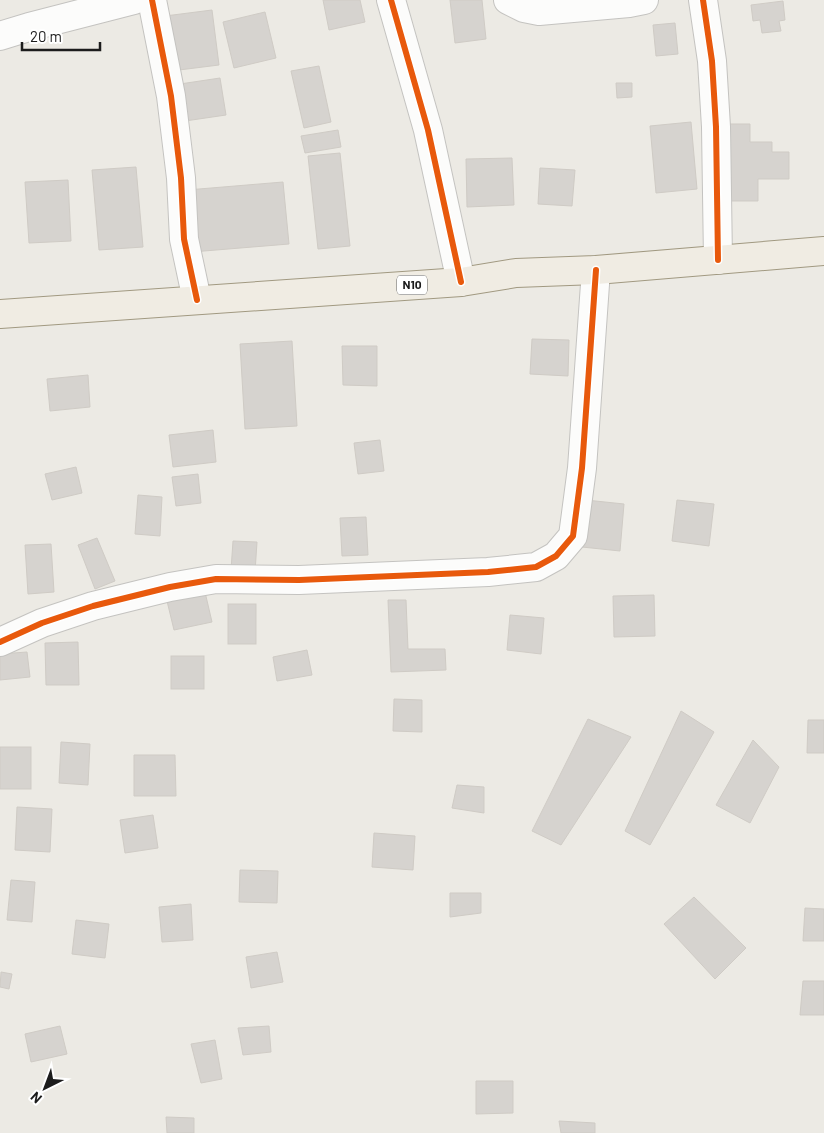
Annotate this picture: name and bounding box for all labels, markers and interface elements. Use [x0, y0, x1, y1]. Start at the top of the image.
scale bar [22, 20, 100, 52]
text: 20 m [30, 27, 62, 45]
road number: N10 [397, 276, 427, 294]
north arrow [20, 1063, 70, 1113]
text: N [27, 1089, 45, 1107]

